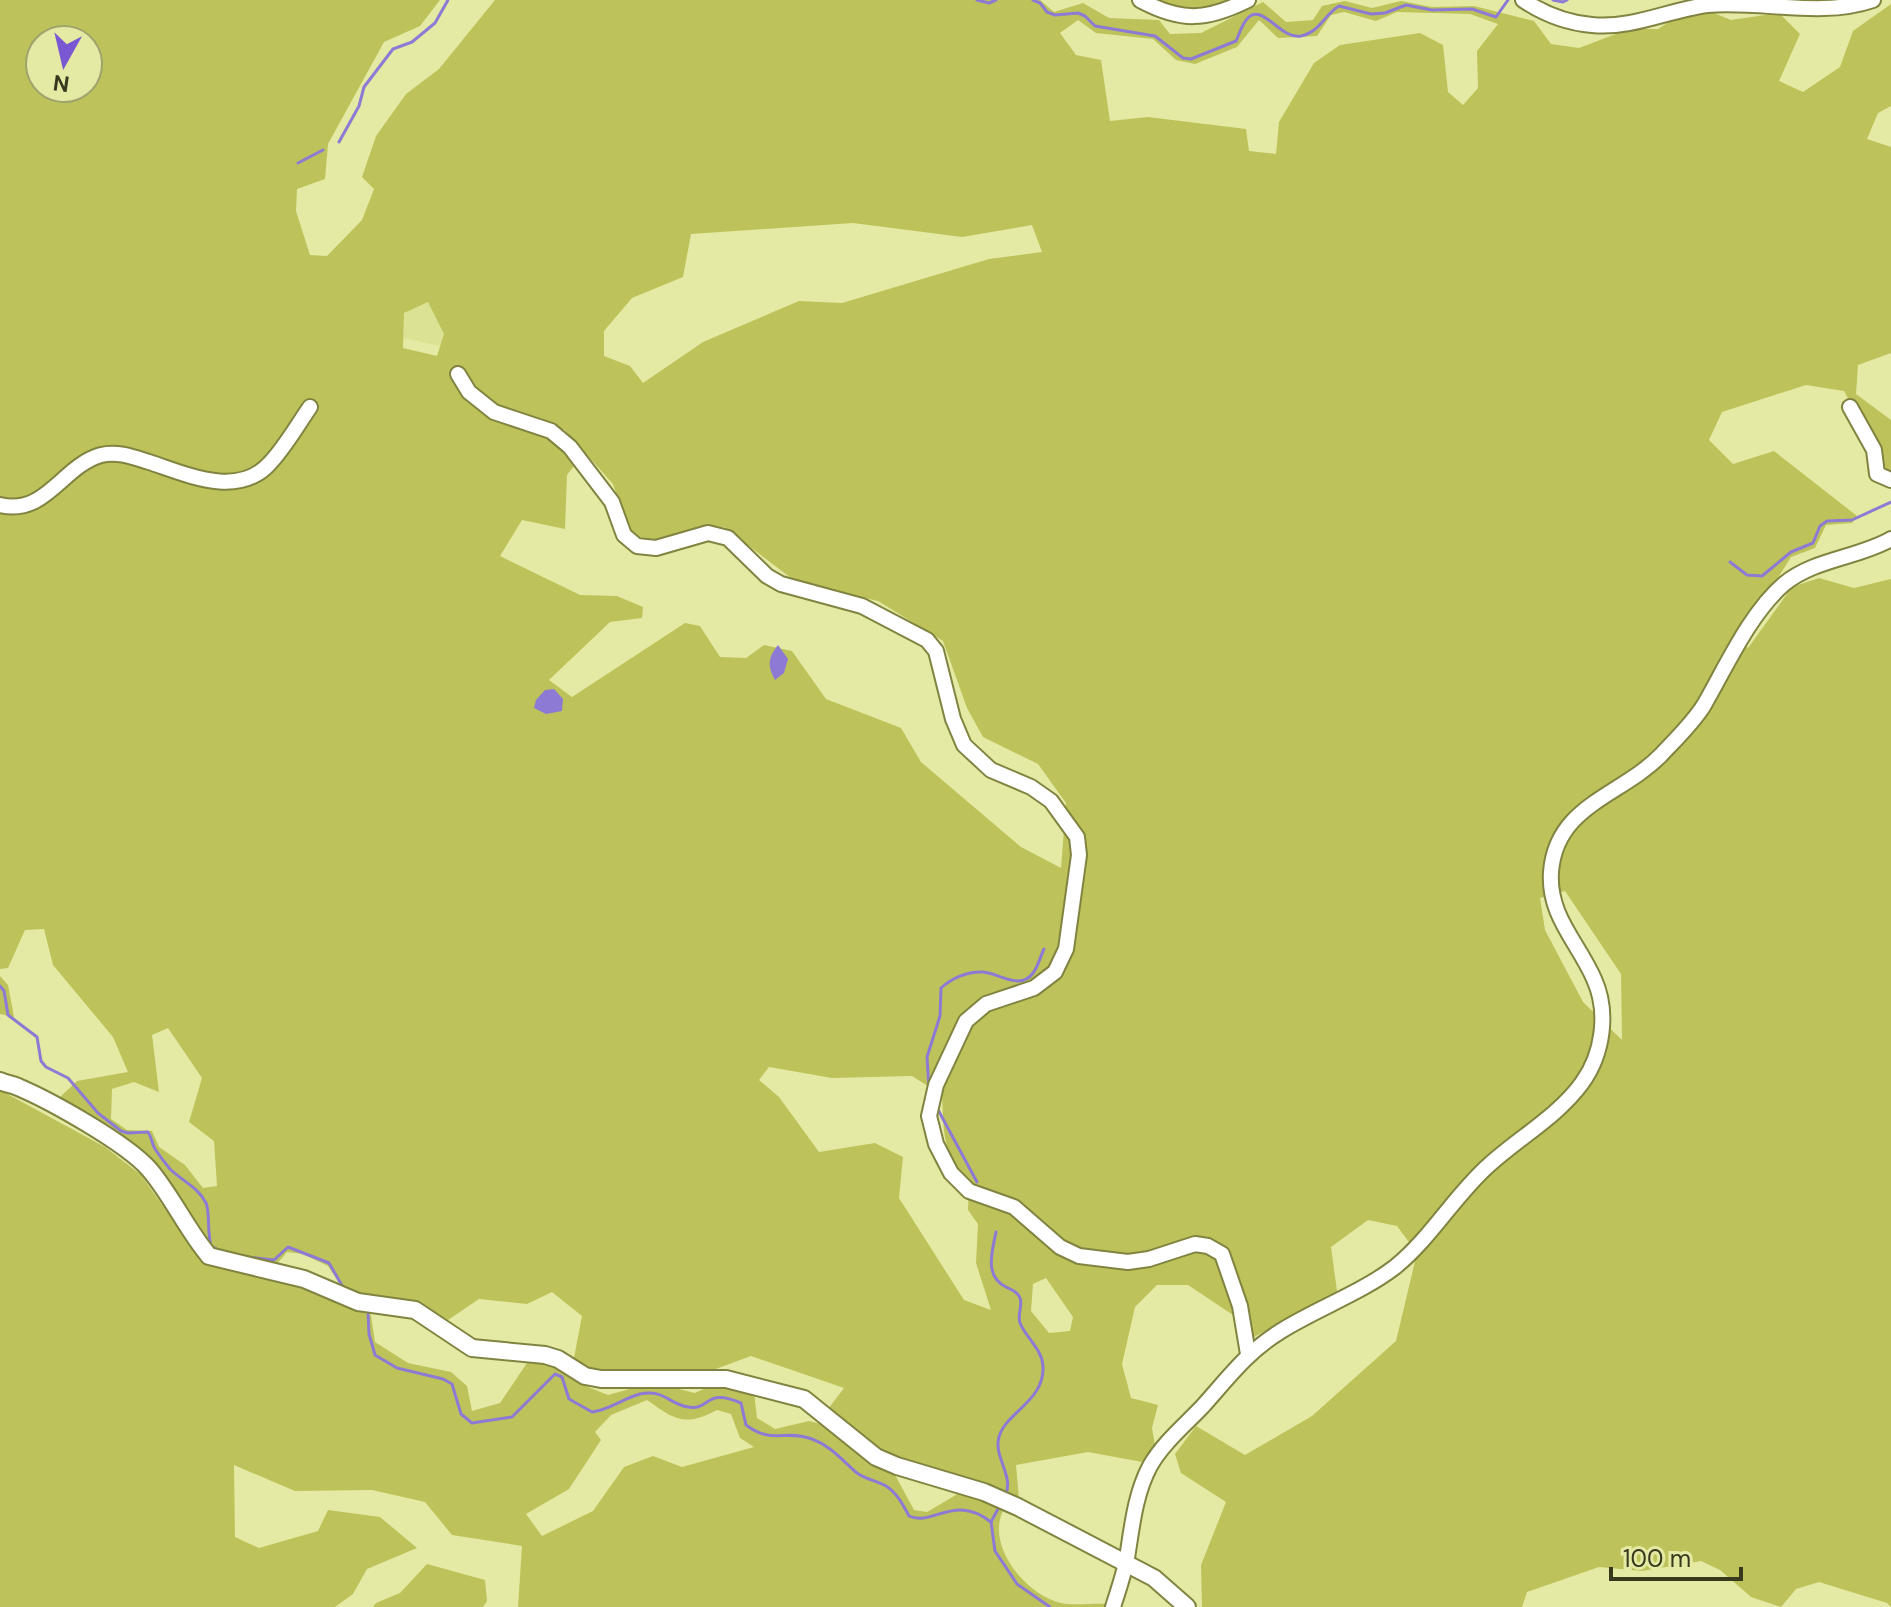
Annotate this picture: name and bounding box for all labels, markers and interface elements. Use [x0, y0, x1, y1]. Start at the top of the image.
north arrow [24, 24, 104, 104]
text: N [51, 68, 71, 99]
scale bar [1611, 1531, 1741, 1581]
text: 100 m [1623, 1543, 1691, 1574]

